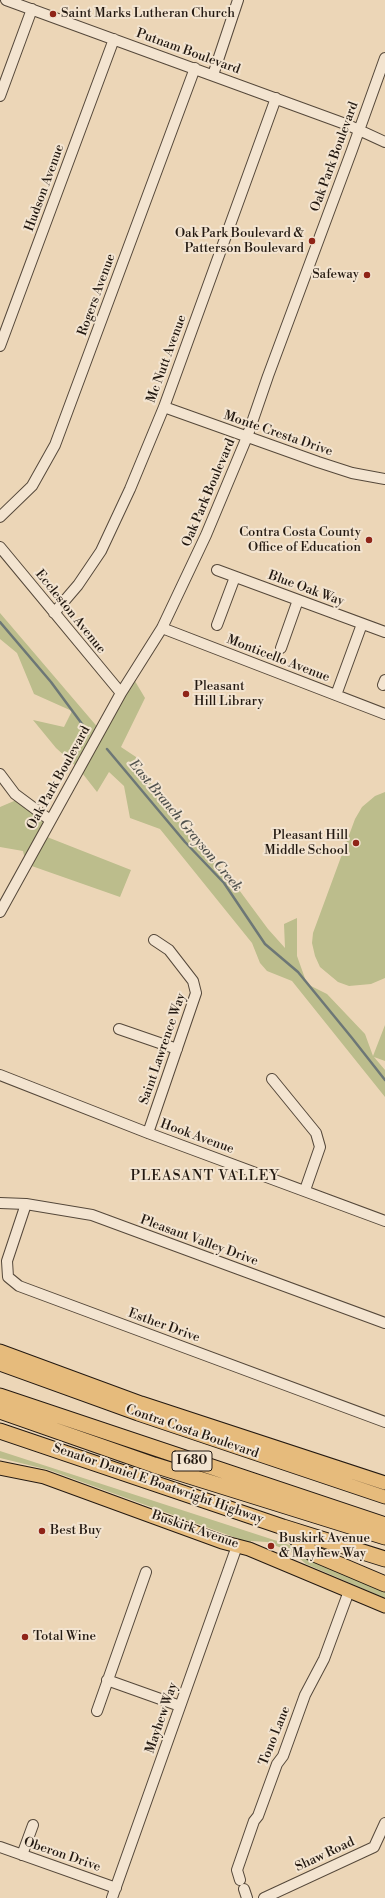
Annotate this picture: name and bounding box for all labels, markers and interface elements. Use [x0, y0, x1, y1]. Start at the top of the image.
place label: Saint Marks Lutheran Church [61, 6, 235, 22]
marker: Saint Marks Lutheran Church [48, 9, 58, 19]
street label: Putnam Boulevard [134, 26, 242, 78]
street label: Oak Park Boulevard [308, 100, 362, 214]
street label: Hudson Avenue [22, 142, 68, 234]
place label: Oak Park Boulevard & Patterson Boulevard [175, 226, 304, 257]
marker: Oak Park Boulevard & Patterson Boulevard [307, 236, 317, 246]
street label: Rogers Avenue [75, 252, 119, 338]
place label: Safeway [312, 267, 359, 283]
marker: Safeway [362, 270, 372, 280]
street label: Mc Nutt Avenue [144, 313, 190, 405]
street label: Monte Cresta Drive [221, 408, 335, 460]
street label: Oak Park Boulevard [179, 437, 239, 549]
place label: Contra Costa County Office of Education [239, 525, 361, 556]
marker: Contra Costa County Office of Education [364, 535, 374, 545]
street label: Eccleston Avenue [31, 567, 109, 657]
street label: Blue Oak Way [266, 568, 346, 610]
street label: Monticello Avenue [224, 632, 332, 686]
place label: Pleasant Hill Library [194, 679, 264, 710]
marker: Pleasant Hill Library [181, 689, 191, 699]
street label: Oak Park Boulevard [24, 723, 94, 833]
water label: East Branch Grayson Creek [125, 757, 245, 895]
place label: Pleasant Hill Middle School [264, 828, 348, 859]
marker: Pleasant Hill Middle School [351, 838, 361, 848]
street label: Saint Lawrence Way [137, 991, 189, 1107]
street label: Hook Avenue [158, 1116, 236, 1158]
district label: PLEASANT VALLEY [130, 1169, 280, 1185]
street label: Pleasant Valley Drive [138, 1212, 260, 1270]
street label: Esther Drive [126, 1306, 202, 1346]
street label: Contra Costa Boulevard [123, 1402, 261, 1462]
street label: Senator Daniel E Boatwright Highway [51, 1441, 265, 1527]
road number: I 680 [172, 1451, 212, 1471]
street label: Buskirk Avenue [149, 1508, 241, 1552]
place label: Best Buy [50, 1523, 102, 1539]
marker: Best Buy [37, 1526, 47, 1536]
place label: Buskirk Avenue & Mayhew Way [279, 1531, 370, 1562]
marker: Buskirk Avenue & Mayhew Way [266, 1541, 276, 1551]
place label: Total Wine [33, 1629, 96, 1645]
marker: Total Wine [20, 1632, 30, 1642]
street label: Mayhew Way [143, 1681, 181, 1755]
street label: Tono Lane [256, 1704, 294, 1768]
street label: Oberon Drive [21, 1835, 103, 1875]
street label: Shaw Road [293, 1835, 357, 1875]

